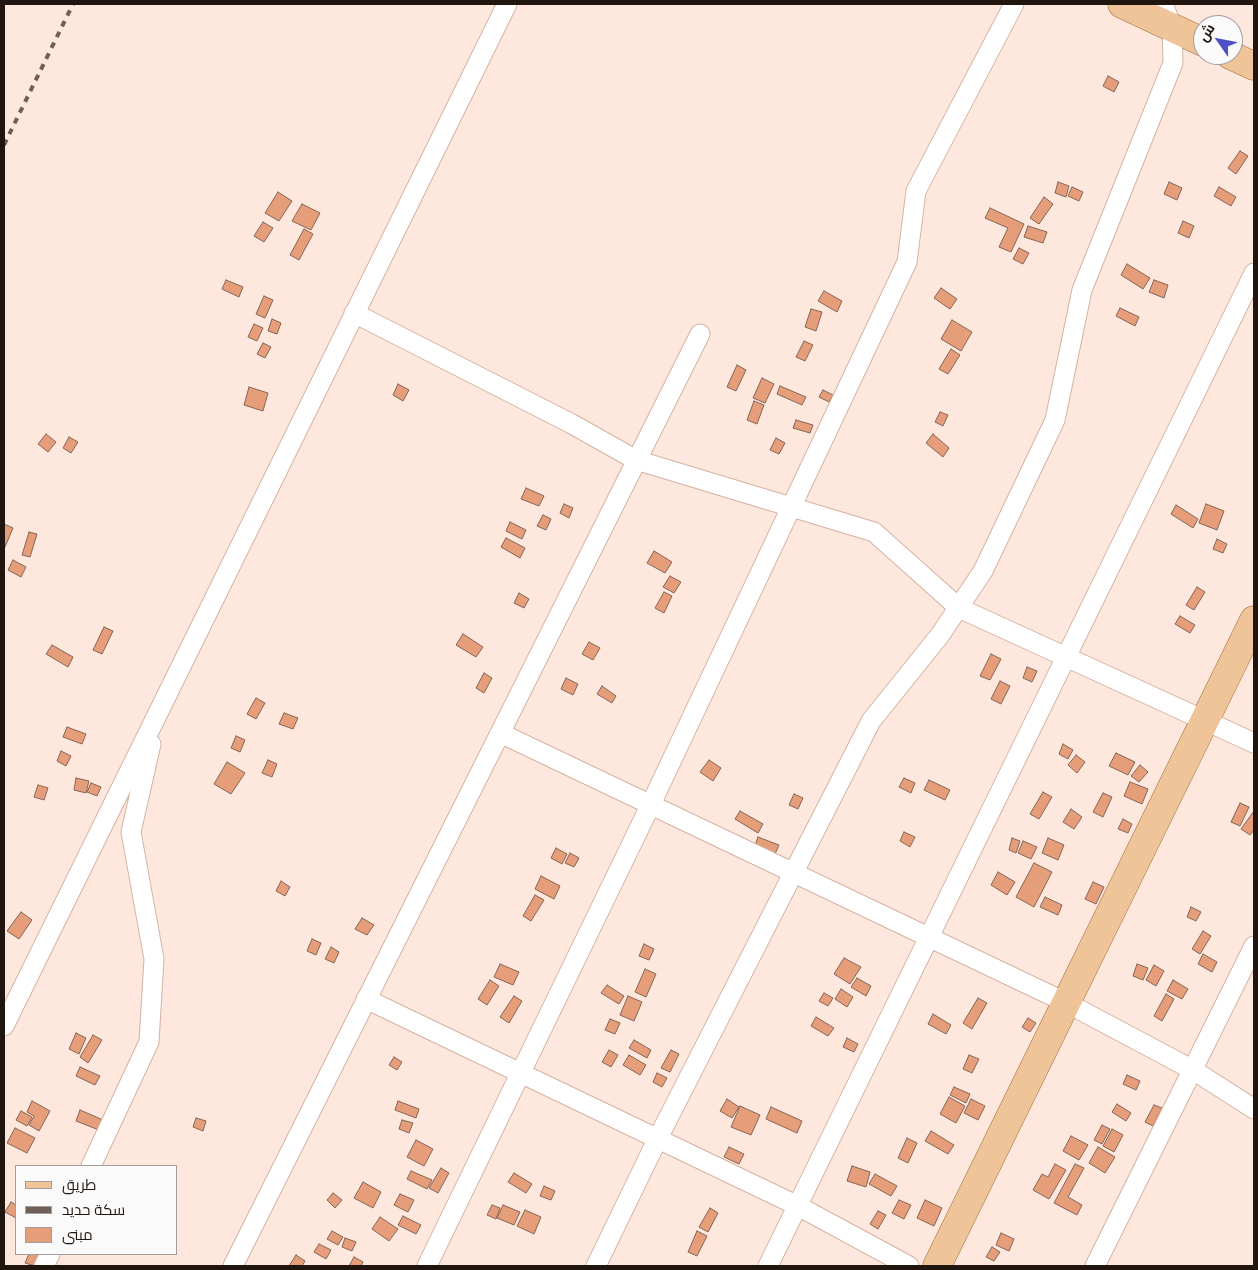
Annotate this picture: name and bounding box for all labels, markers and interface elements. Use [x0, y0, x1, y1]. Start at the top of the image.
north arrow [1193, 15, 1243, 65]
text: ش [1194, 20, 1219, 45]
legend [15, 1165, 178, 1255]
text: طريق [62, 1175, 96, 1194]
text: سكة حديد [62, 1200, 125, 1219]
text: مبنى [62, 1225, 93, 1244]

